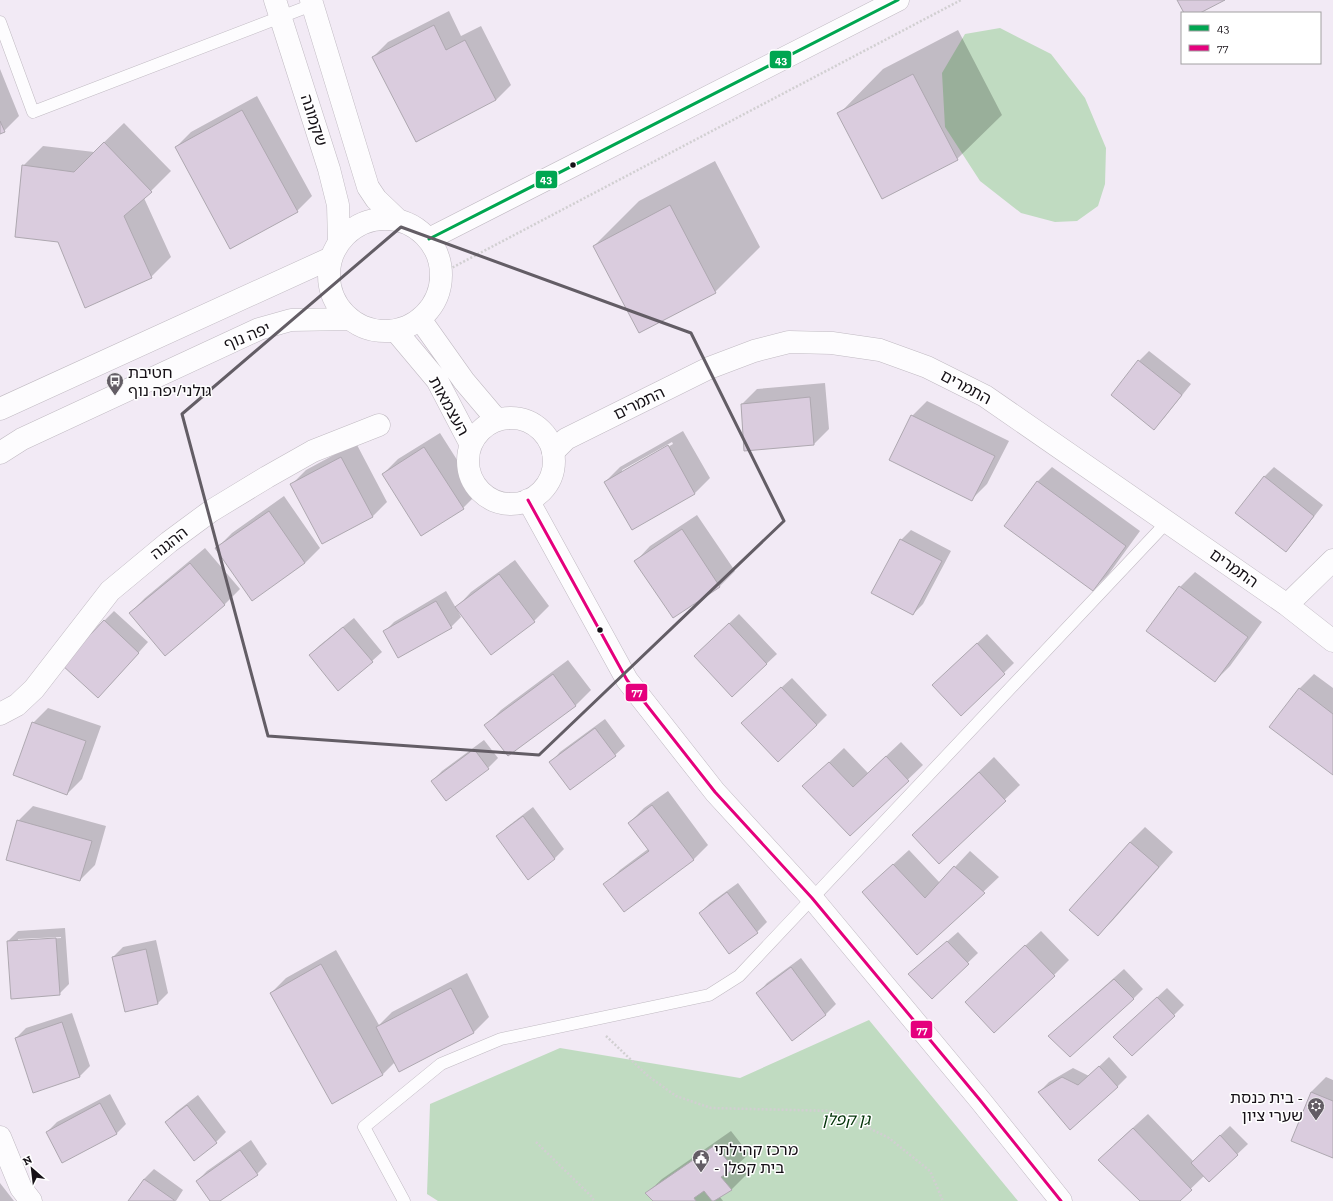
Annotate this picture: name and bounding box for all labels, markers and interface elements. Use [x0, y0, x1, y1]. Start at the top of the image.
legend [1181, 12, 1321, 64]
text: 43 [1217, 21, 1229, 35]
text: 77 [1217, 41, 1229, 55]
line badge: 43 [769, 50, 792, 69]
text: 43 [775, 54, 787, 67]
street label: שקמונה [297, 92, 331, 148]
unlabelled marker [568, 160, 578, 170]
line badge: 43 [535, 170, 558, 189]
text: 43 [540, 173, 552, 186]
street label: יפה נוף [221, 318, 273, 354]
place label: חטיבת גולני/יפה נוף [128, 363, 212, 400]
street label: התמרים [937, 366, 995, 408]
bus stop icon: חטיבת גולני/יפה נוף [105, 371, 125, 396]
street label: העצמאות [425, 373, 473, 439]
street label: התמרים [610, 382, 668, 424]
street label: ההגנה [147, 523, 191, 563]
street label: התמרים [1206, 545, 1262, 591]
unlabelled marker [595, 625, 605, 635]
line badge: 77 [625, 683, 648, 702]
text: 77 [632, 686, 643, 699]
line badge: 77 [910, 1020, 933, 1039]
text: 77 [917, 1024, 928, 1037]
place label: בית כנסת - שערי ציון [1230, 1088, 1303, 1125]
synagogue icon: בית כנסת - שערי ציון [1306, 1096, 1326, 1121]
park label: גן קפלן [822, 1110, 871, 1129]
place label: מרכז קהילתי - בית קפלן [714, 1140, 798, 1177]
public building icon: מרכז קהילתי - בית קפלן [691, 1148, 711, 1173]
north arrow [12, 1149, 52, 1189]
text: N [21, 1153, 35, 1168]

